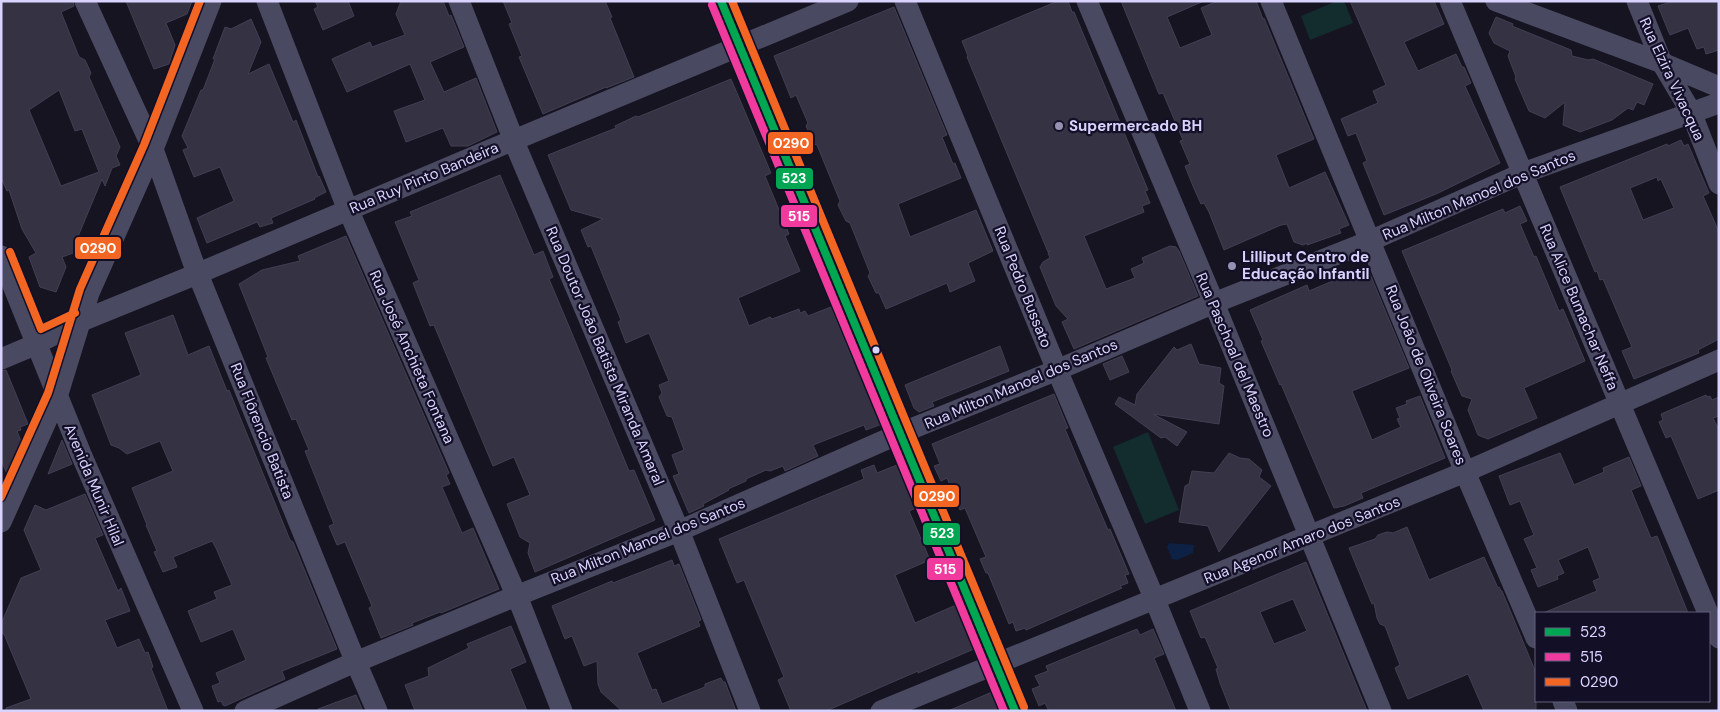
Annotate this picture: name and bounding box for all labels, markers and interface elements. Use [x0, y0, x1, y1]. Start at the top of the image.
street label: Rua Elzira Vivacqua [1635, 14, 1709, 144]
place label: Supermercado BH [1069, 116, 1202, 136]
marker: Supermercado BH [1053, 120, 1065, 132]
line badge: 0290 [767, 131, 814, 155]
text: 0290 [773, 134, 809, 152]
street label: Rua Ruy Pinto Bandeira [346, 138, 502, 218]
street label: Rua Milton Manoel dos Santos [1379, 145, 1579, 245]
line badge: 523 [775, 167, 814, 190]
text: 523 [781, 169, 807, 187]
line badge: 515 [780, 204, 818, 228]
text: 515 [788, 207, 810, 225]
street label: Rua Alice Bumachar Neffa [1535, 221, 1623, 393]
street label: Rua Pedro Bussato [990, 223, 1057, 351]
street label: Rua Doutor João Batista Miranda Amaral [541, 224, 669, 488]
line badge: 0290 [74, 236, 122, 260]
text: 0290 [80, 239, 116, 257]
place label: Lilliput Centro de Educação Infantil [1242, 247, 1370, 284]
marker: Lilliput Centro de Educação Infantil [1226, 260, 1238, 272]
street label: Rua José Anchieta Fontana [365, 267, 459, 447]
street label: Rua Paschoal del Maestro [1191, 270, 1279, 441]
street label: Rua João de Oliveira Soares [1381, 282, 1471, 468]
street label: Rua Milton Manoel dos Santos [921, 334, 1121, 434]
unlabelled marker [871, 345, 881, 355]
street label: Rua Flôrencio Batista [226, 360, 298, 502]
street label: Avenida Munir Hilal [59, 421, 129, 549]
line badge: 0290 [913, 484, 960, 508]
text: 0290 [919, 487, 955, 505]
street label: Rua Agenor Amaro dos Santos [1201, 491, 1403, 589]
street label: Rua Milton Manoel dos Santos [548, 493, 748, 589]
line badge: 523 [922, 522, 961, 546]
text: 523 [929, 524, 955, 542]
line badge: 515 [926, 557, 964, 581]
text: 515 [934, 560, 956, 578]
legend [1535, 612, 1710, 702]
text: 523 [1580, 622, 1606, 642]
text: 515 [1580, 647, 1603, 667]
text: 0290 [1580, 672, 1618, 692]

